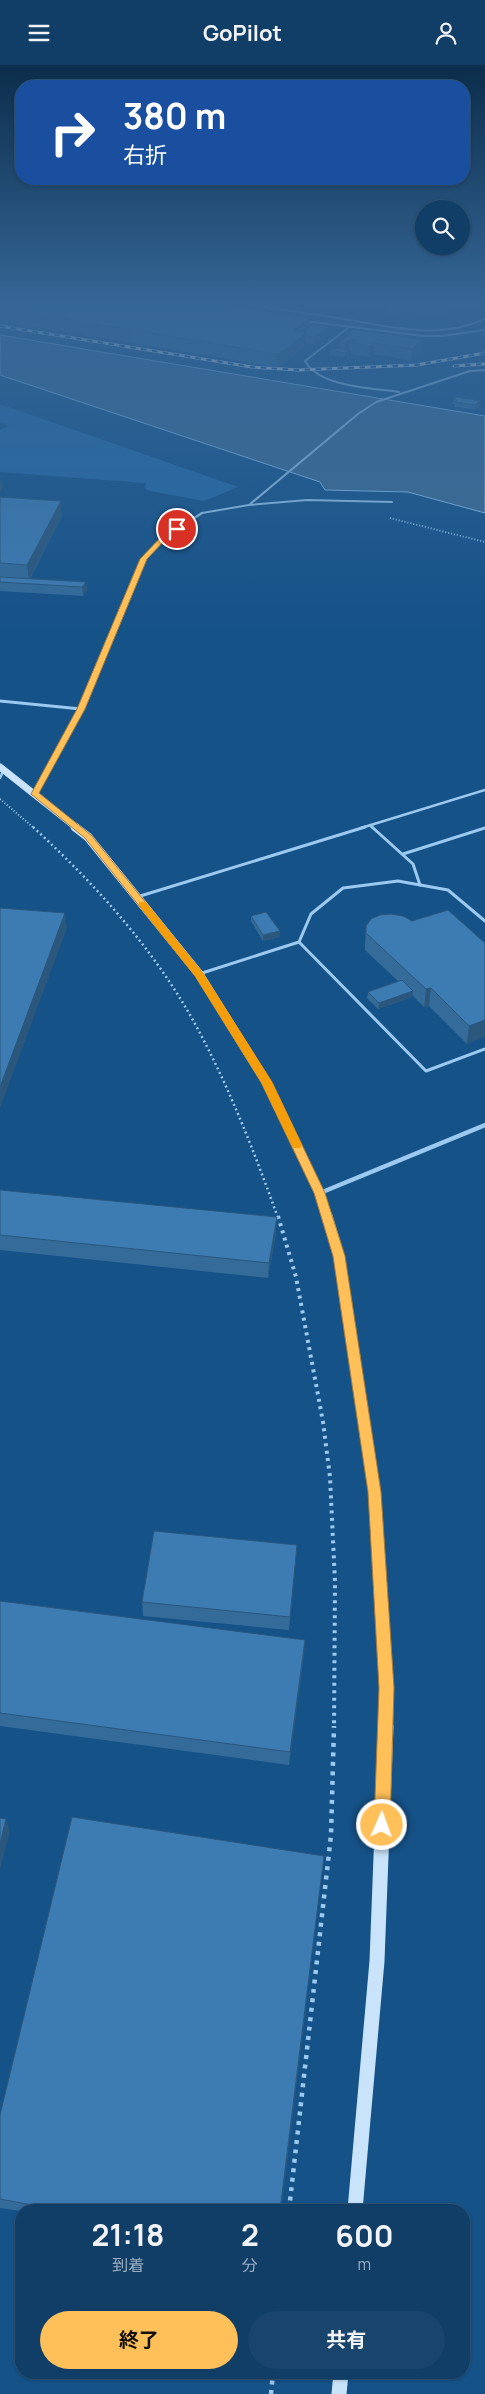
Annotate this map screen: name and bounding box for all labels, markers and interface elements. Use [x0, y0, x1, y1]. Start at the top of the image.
text: GoPilot [203, 18, 282, 48]
icon: menu [25, 19, 53, 47]
icon: person [432, 19, 460, 47]
text: 380 m [123, 92, 226, 140]
icon: right [40, 100, 105, 165]
text: 右折 [123, 140, 167, 170]
map controls [415, 200, 470, 255]
button: search [415, 200, 470, 255]
pin [156, 508, 198, 550]
icon: arrive [163, 515, 191, 543]
position arrow [355, 1798, 407, 1850]
text: 21:18 [92, 2214, 164, 2255]
text: 2 [241, 2214, 259, 2255]
text: 600 [335, 2215, 393, 2256]
text: m [358, 2253, 371, 2275]
text: 到着 [112, 2254, 144, 2276]
text: 分 [242, 2254, 258, 2276]
button: 終了 [40, 2311, 238, 2369]
button: 共有 [248, 2311, 445, 2369]

